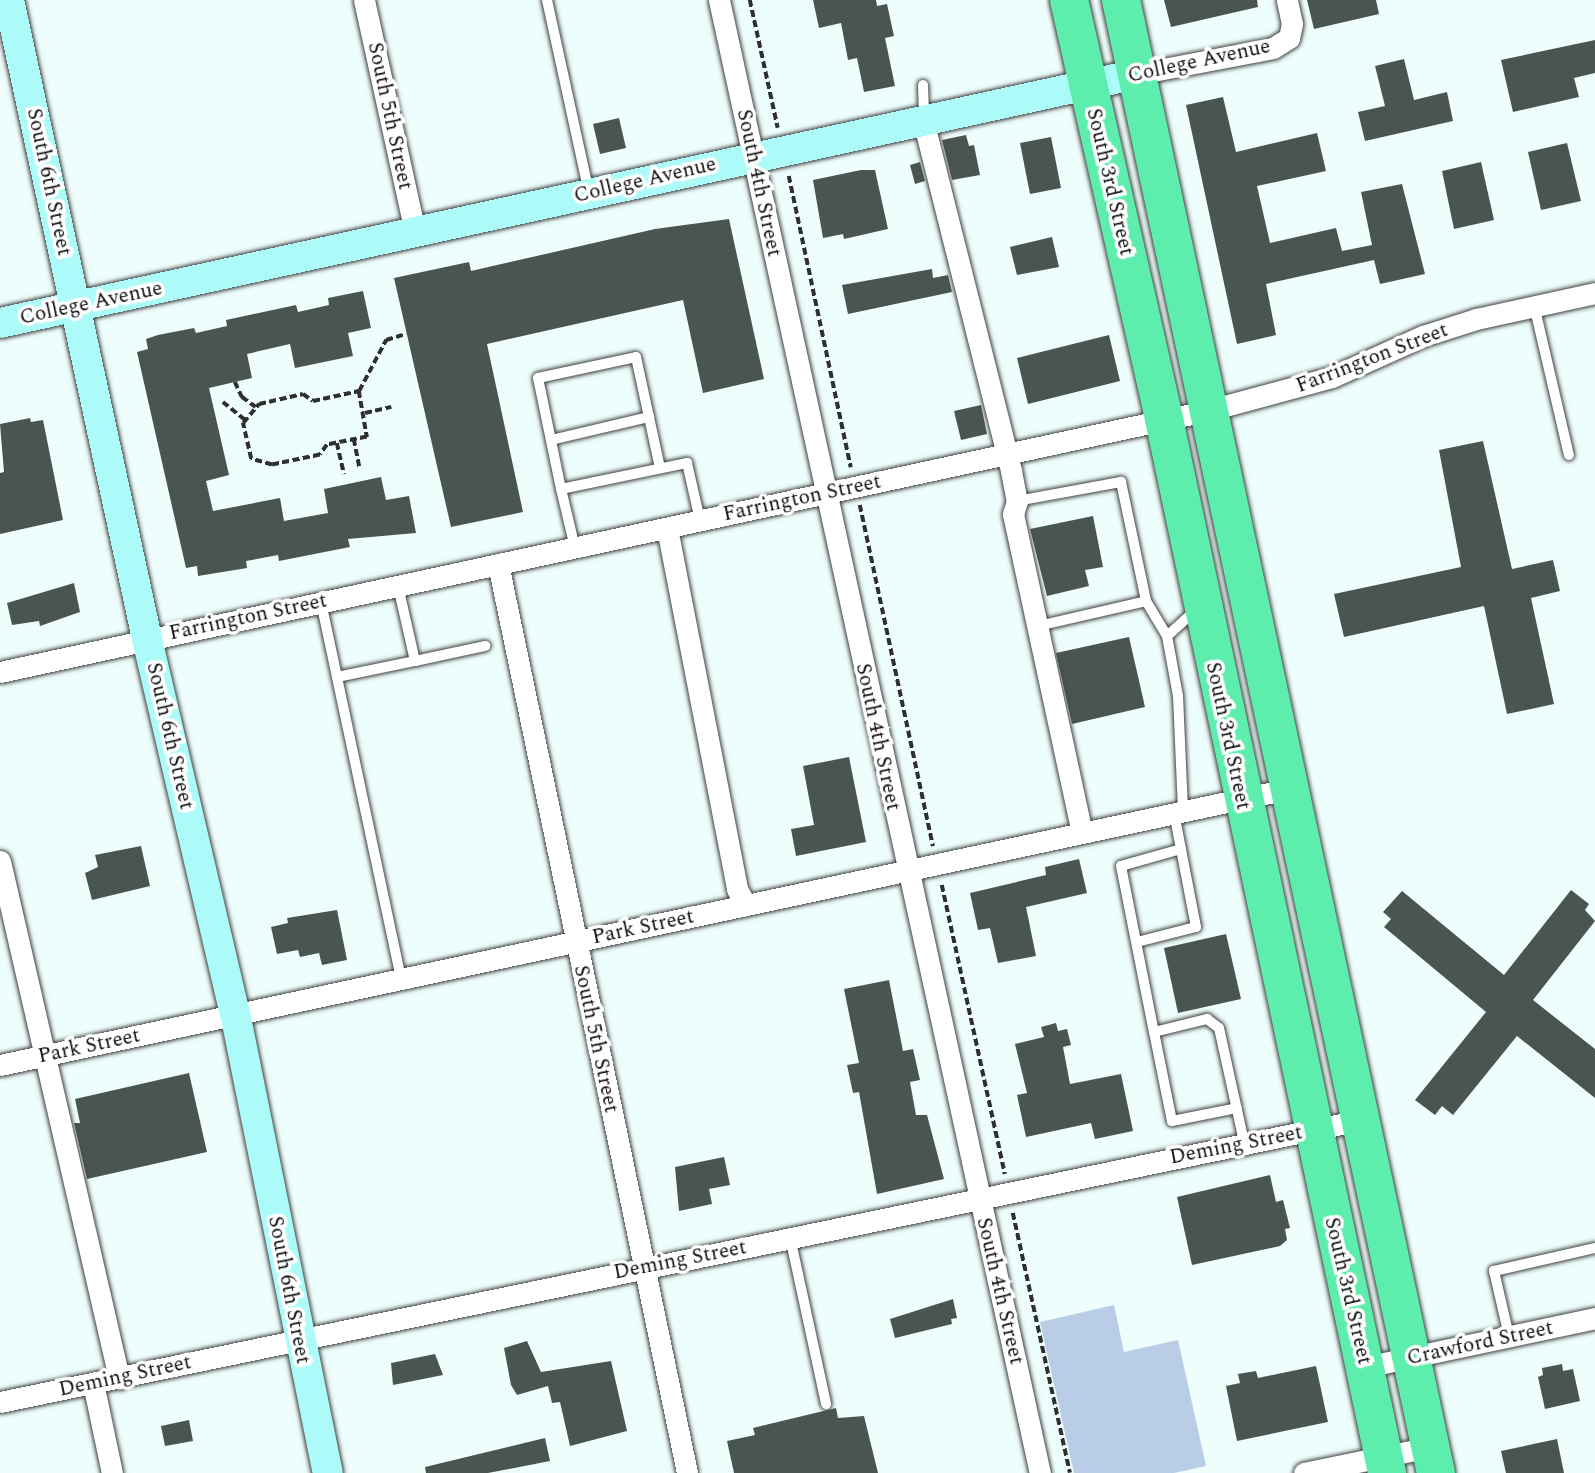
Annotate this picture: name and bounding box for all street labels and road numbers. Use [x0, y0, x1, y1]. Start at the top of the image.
street label: College Avenue [1125, 34, 1273, 88]
street label: South 5th Street [362, 40, 418, 192]
street label: South 6th Street [21, 106, 77, 258]
street label: South 3rd Street [1081, 106, 1139, 258]
street label: South 4th Street [731, 107, 787, 259]
street label: College Avenue [571, 151, 719, 209]
street label: College Avenue [17, 276, 165, 330]
street label: Farrington Street [1292, 317, 1452, 399]
street label: Farrington Street [721, 469, 883, 527]
street label: Farrington Street [167, 588, 329, 646]
street label: South 6th Street [141, 660, 199, 812]
street label: South 3rd Street [1200, 660, 1256, 812]
street label: South 4th Street [850, 661, 906, 813]
street label: Park Street [590, 904, 696, 950]
street label: South 5th Street [568, 963, 624, 1115]
street label: Park Street [36, 1023, 142, 1069]
street label: Deming Street [1167, 1120, 1305, 1170]
street label: South 6th Street [262, 1214, 316, 1366]
street label: South 4th Street [971, 1215, 1029, 1367]
street label: South 3rd Street [1319, 1215, 1377, 1367]
street label: Deming Street [611, 1235, 749, 1285]
street label: Crawford Street [1405, 1315, 1555, 1371]
street label: Deming Street [56, 1350, 194, 1402]

